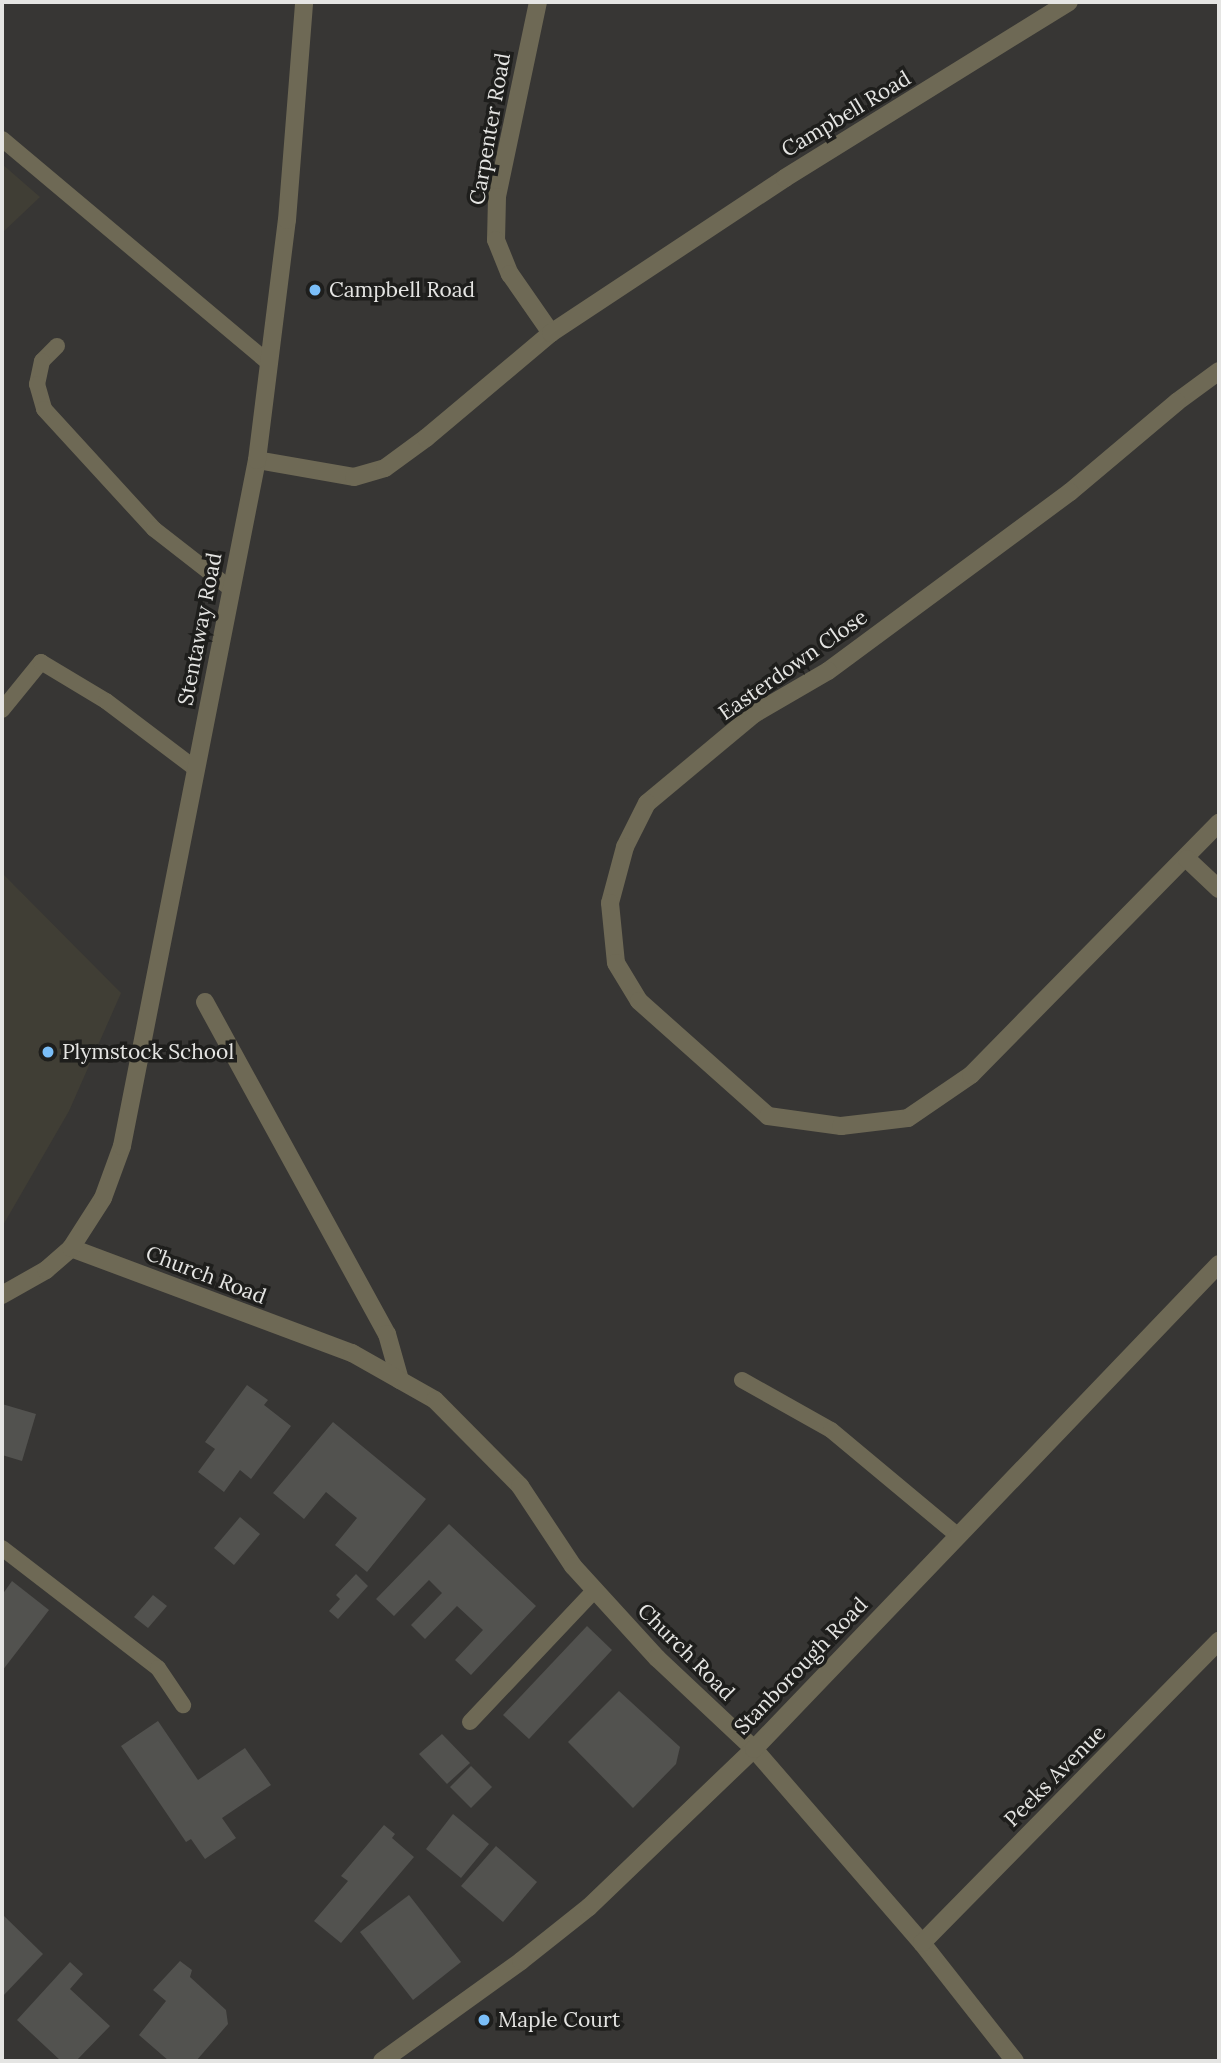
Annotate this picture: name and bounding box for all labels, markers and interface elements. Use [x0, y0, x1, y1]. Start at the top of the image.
street label: Carpenter Road [464, 51, 516, 207]
street label: Campbell Road [777, 66, 915, 162]
place label: Campbell Road [329, 277, 475, 303]
marker: Campbell Road [307, 282, 323, 298]
street label: Stentaway Road [173, 550, 227, 708]
street label: Easterdown Close [714, 604, 872, 726]
place label: Plymstock School [62, 1039, 234, 1065]
marker: Plymstock School [40, 1044, 56, 1060]
street label: Church Road [142, 1241, 270, 1309]
street label: Stanborough Road [729, 1592, 873, 1740]
street label: Church Road [632, 1598, 740, 1706]
street label: Peeks Avenue [999, 1720, 1111, 1832]
place label: Maple Court [498, 2007, 620, 2033]
marker: Maple Court [476, 2012, 492, 2028]

